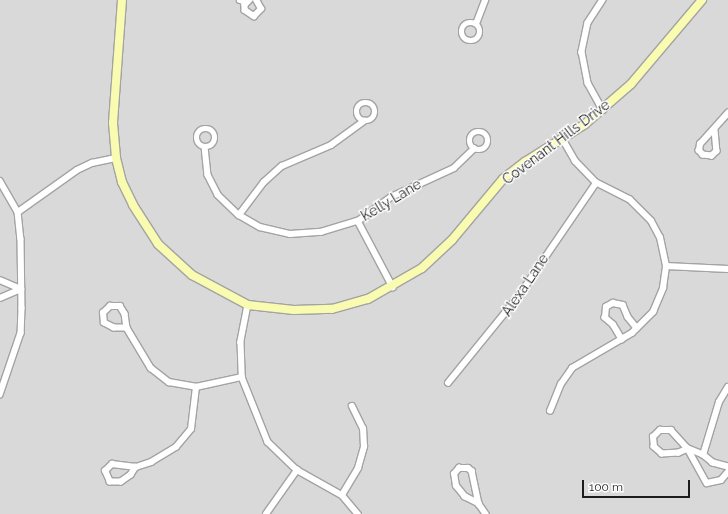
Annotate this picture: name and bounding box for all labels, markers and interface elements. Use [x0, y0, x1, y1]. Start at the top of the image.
street label: Covenant Hills Drive [499, 96, 613, 188]
street label: Kelly Lane [358, 175, 424, 225]
street label: Alexa Lane [498, 251, 552, 319]
scale bar [584, 472, 692, 498]
text: 100 m [589, 480, 623, 494]

